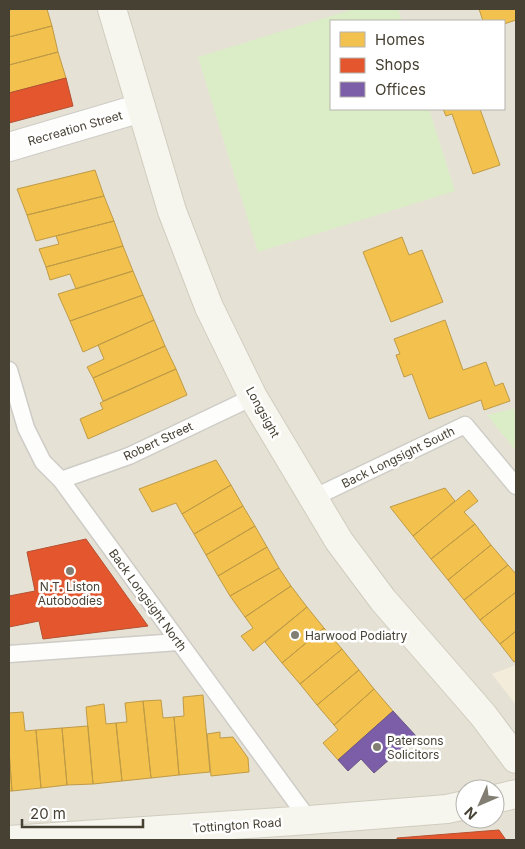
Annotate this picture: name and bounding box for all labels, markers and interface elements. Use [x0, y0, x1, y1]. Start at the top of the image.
legend [330, 20, 505, 110]
text: Homes [375, 30, 425, 49]
text: Shops [375, 55, 420, 74]
text: Offices [375, 80, 426, 99]
street label: Recreation Street [26, 107, 124, 149]
street label: Longsight [243, 384, 283, 440]
street label: Robert Street [121, 418, 195, 464]
street label: Back Longsight South [339, 423, 457, 491]
street label: Back Longsight North [106, 546, 190, 654]
marker: N.T. Liston Autobodies [64, 565, 76, 577]
place label: N.T. Liston Autobodies [38, 579, 102, 608]
place label: Harwood Podiatry [305, 628, 407, 643]
marker: Harwood Podiatry [289, 629, 301, 641]
place label: Patersons Solicitors [387, 733, 444, 762]
marker: Patersons Solicitors [371, 741, 383, 753]
north arrow [455, 779, 505, 829]
scale bar [22, 796, 144, 828]
text: 20 m [30, 804, 66, 823]
text: N [461, 804, 480, 823]
street label: Tottington Road [192, 814, 282, 836]

